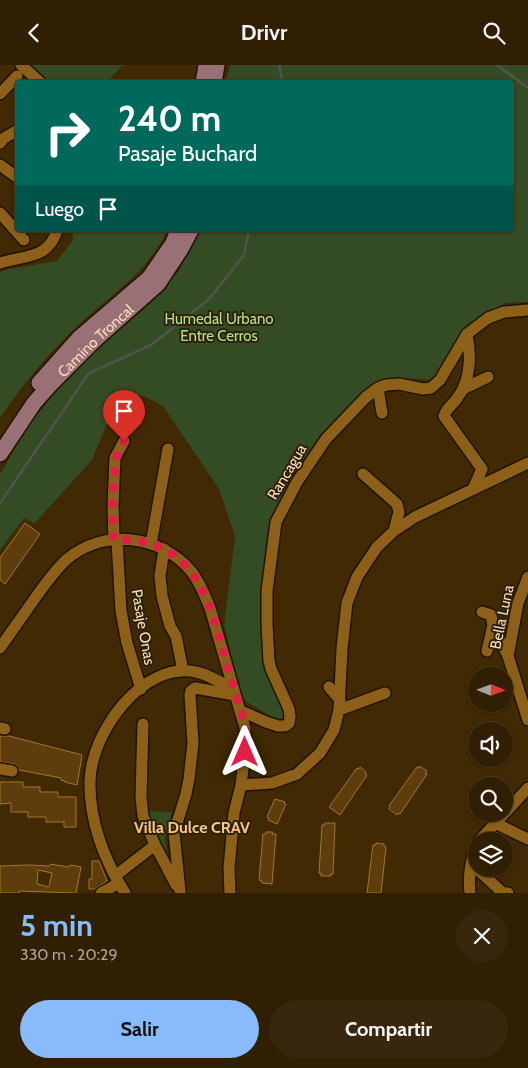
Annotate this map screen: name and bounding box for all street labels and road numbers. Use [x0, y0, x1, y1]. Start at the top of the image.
street label: Camino Troncal [54, 300, 138, 381]
street label: Rancagua [264, 441, 311, 503]
street label: Bella Luna [486, 582, 518, 651]
street label: Pasaje Onas [127, 588, 159, 666]

